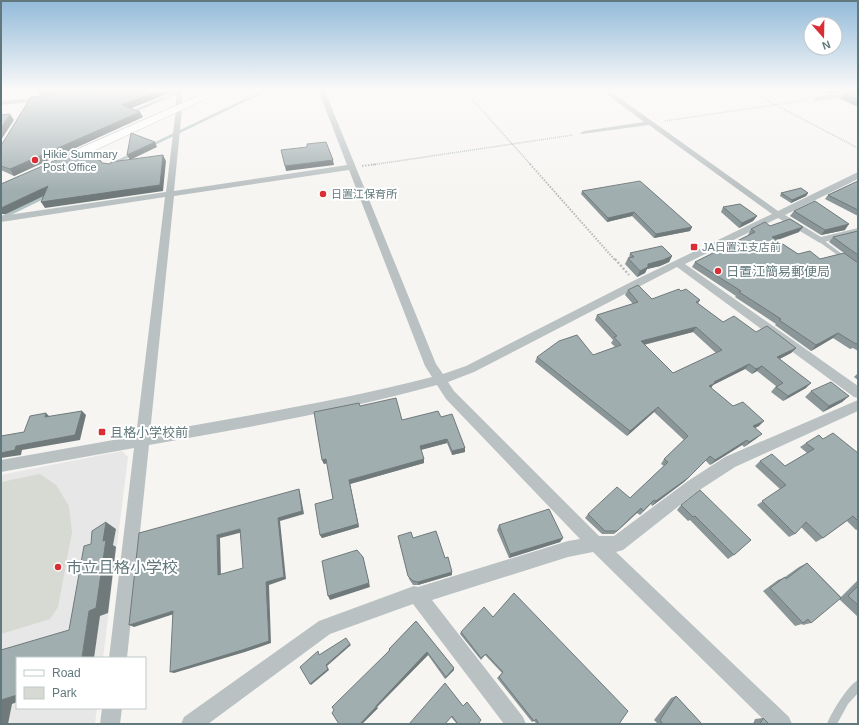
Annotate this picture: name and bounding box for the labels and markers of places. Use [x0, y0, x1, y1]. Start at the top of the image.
place label: Hikie Summary Post Office [43, 148, 118, 173]
marker: Hikie Summary Post Office [30, 155, 40, 165]
place label: 日置江保育所 [331, 188, 398, 200]
marker: 日置江保育所 [318, 189, 328, 199]
place label: JA日置江支店前 [702, 241, 781, 253]
marker: JA日置江支店前 [689, 242, 699, 252]
place label: 日置江簡易郵便局 [726, 264, 830, 279]
marker: 日置江簡易郵便局 [713, 266, 723, 276]
place label: 且格小学校前 [110, 425, 188, 440]
marker: 且格小学校前 [97, 427, 107, 437]
place label: 市立且格小学校 [66, 559, 178, 576]
marker: 市立且格小学校 [53, 562, 63, 572]

